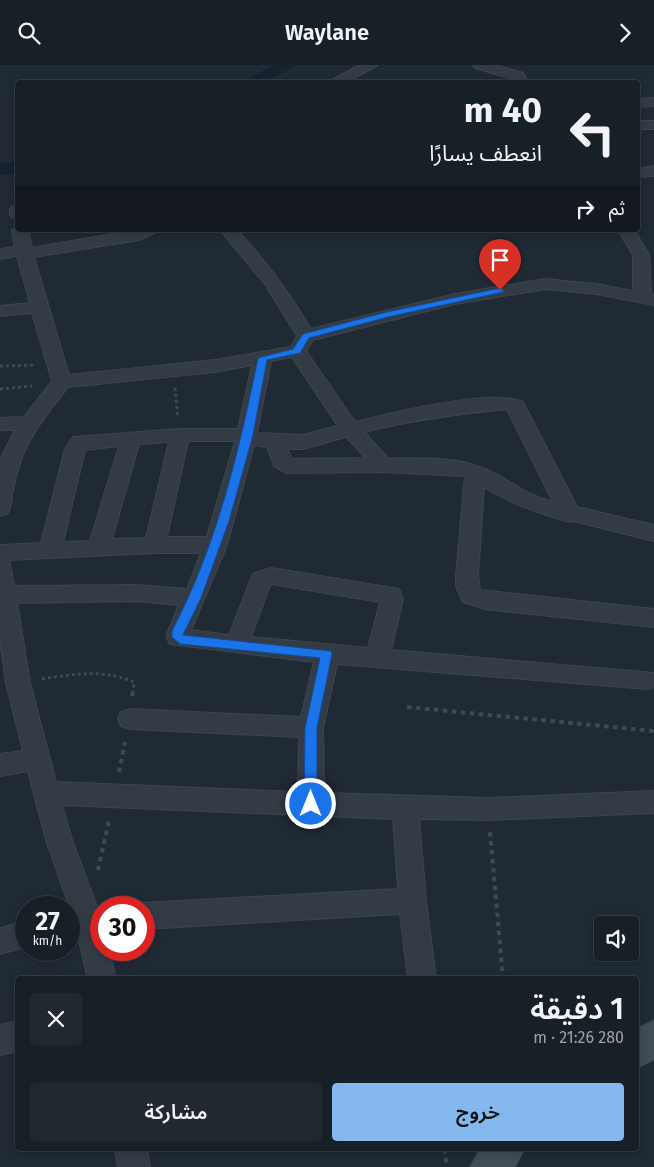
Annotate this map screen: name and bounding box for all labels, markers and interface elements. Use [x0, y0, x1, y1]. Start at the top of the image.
icon: search [15, 19, 43, 47]
text: Waylane [285, 19, 369, 46]
icon: forward [611, 19, 639, 47]
text: 40 m [464, 89, 542, 131]
icon: left [560, 100, 625, 165]
text: انعطف يسارًا [429, 140, 542, 167]
icon: right [571, 195, 599, 223]
text: ثم [609, 197, 625, 220]
pin [479, 239, 521, 290]
icon: arrive [486, 246, 514, 274]
position arrow [284, 777, 336, 829]
speed limit sign: 30 [90, 896, 155, 961]
text: 27 [35, 907, 60, 937]
map controls [594, 916, 639, 961]
button: sound [594, 916, 639, 961]
text: km/h [33, 934, 62, 948]
text: 1 دقيقة [530, 991, 624, 1027]
button: close [30, 993, 82, 1045]
text: 280 m · 21:26 [533, 1028, 624, 1047]
button: مشاركة [30, 1083, 322, 1141]
button: خروج [332, 1083, 624, 1141]

